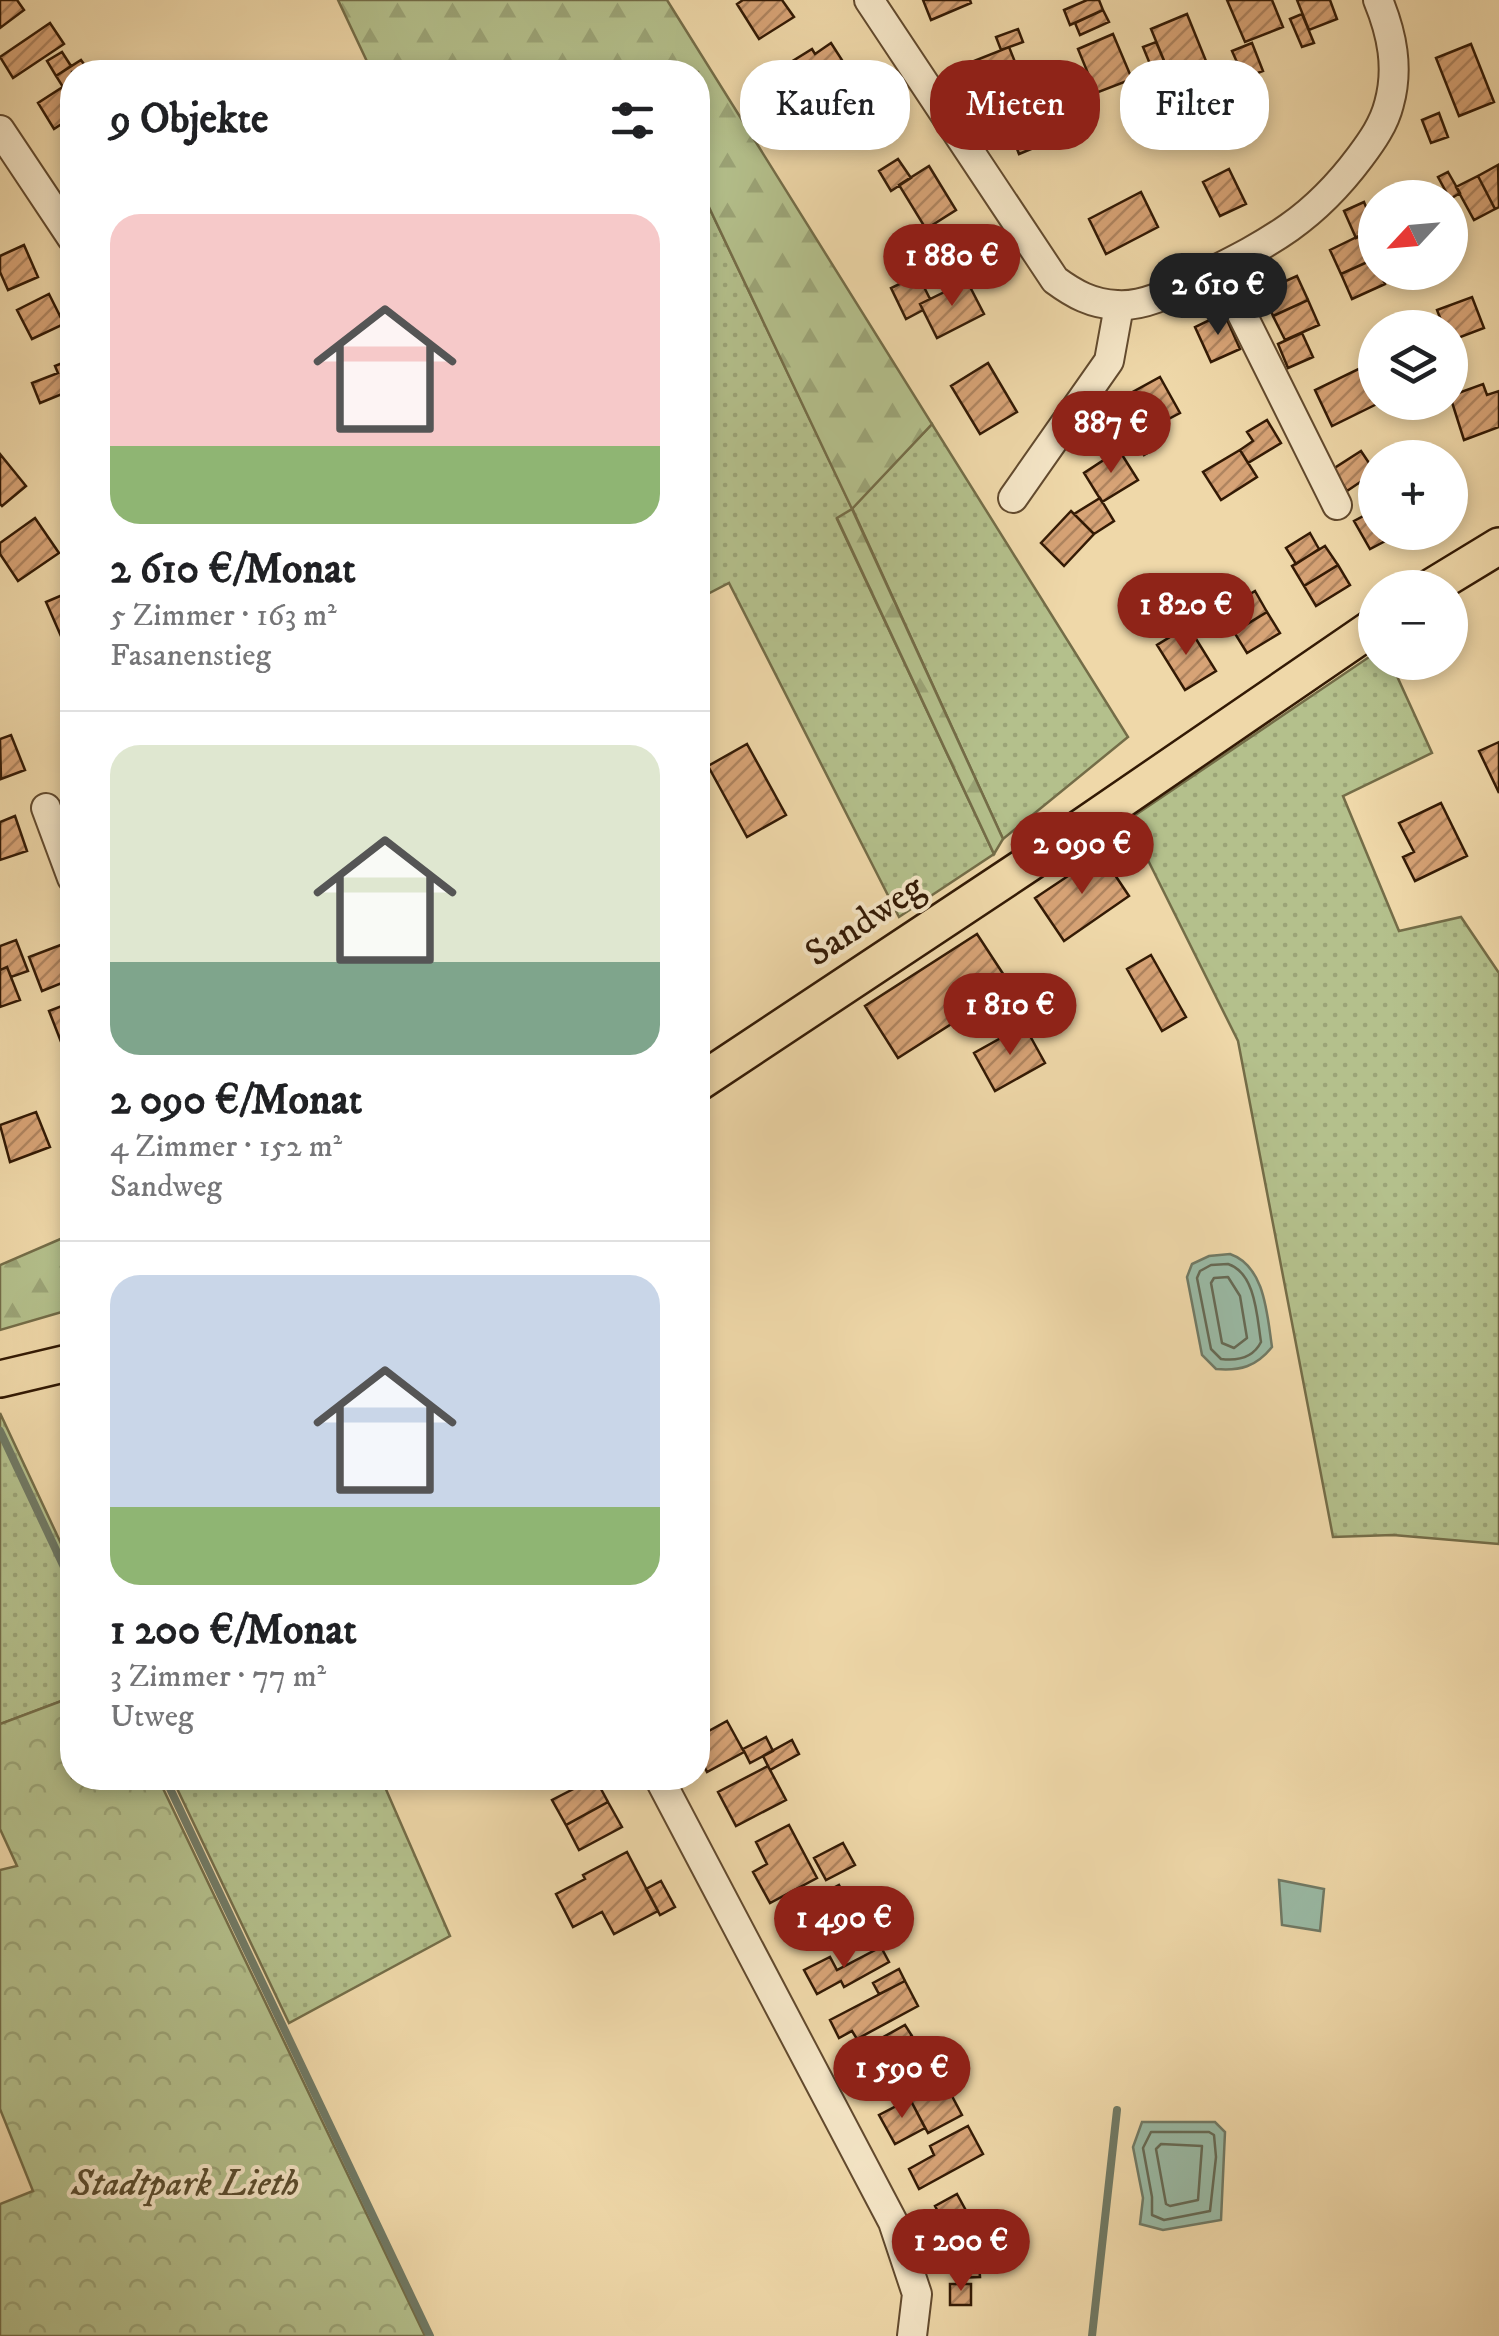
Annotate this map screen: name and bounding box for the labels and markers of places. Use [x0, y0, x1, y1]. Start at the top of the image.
pin: 1 880 € [860, 224, 1044, 309]
pin: 2 610 € [1126, 253, 1310, 338]
pin: 887 € [1041, 391, 1181, 476]
pin: 1 820 € [1094, 573, 1278, 658]
pin: 2 090 € [990, 812, 1174, 897]
pin: 1 810 € [918, 973, 1102, 1058]
pin: 1 490 € [752, 1886, 936, 1971]
pin: 1 590 € [810, 2036, 994, 2121]
pin: 1 200 € [869, 2209, 1053, 2294]

